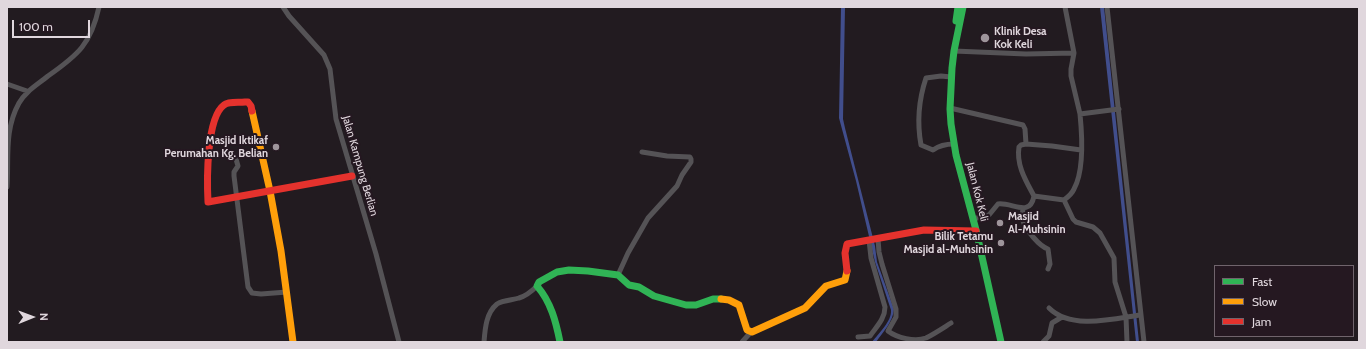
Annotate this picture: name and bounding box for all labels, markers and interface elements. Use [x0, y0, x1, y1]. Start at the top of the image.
scale bar [14, 12, 92, 38]
text: 100 m [19, 19, 53, 34]
place label: Klinik Desa Kok Keli [994, 25, 1047, 51]
marker: Klinik Desa Kok Keli [979, 32, 991, 44]
street label: Jalan Kampung Berlian [339, 114, 381, 218]
place label: Masjid Iktikaf Perumahan Kg. Belian [164, 134, 268, 160]
marker: Masjid Iktikaf Perumahan Kg. Belian [271, 142, 281, 152]
street label: Jalan Kok Keli [963, 161, 991, 223]
place label: Masjid Al-Muhsinin [1008, 210, 1066, 236]
marker: Masjid Al-Muhsinin [995, 218, 1005, 228]
place label: Bilik Tetamu Masjid al-Muhsinin [904, 230, 993, 256]
marker: Bilik Tetamu Masjid al-Muhsinin [996, 238, 1006, 248]
legend [1214, 265, 1354, 337]
text: Fast [1252, 274, 1272, 289]
text: Slow [1252, 294, 1277, 309]
north arrow [12, 297, 52, 337]
text: N [37, 313, 51, 321]
text: Jam [1252, 314, 1271, 329]

